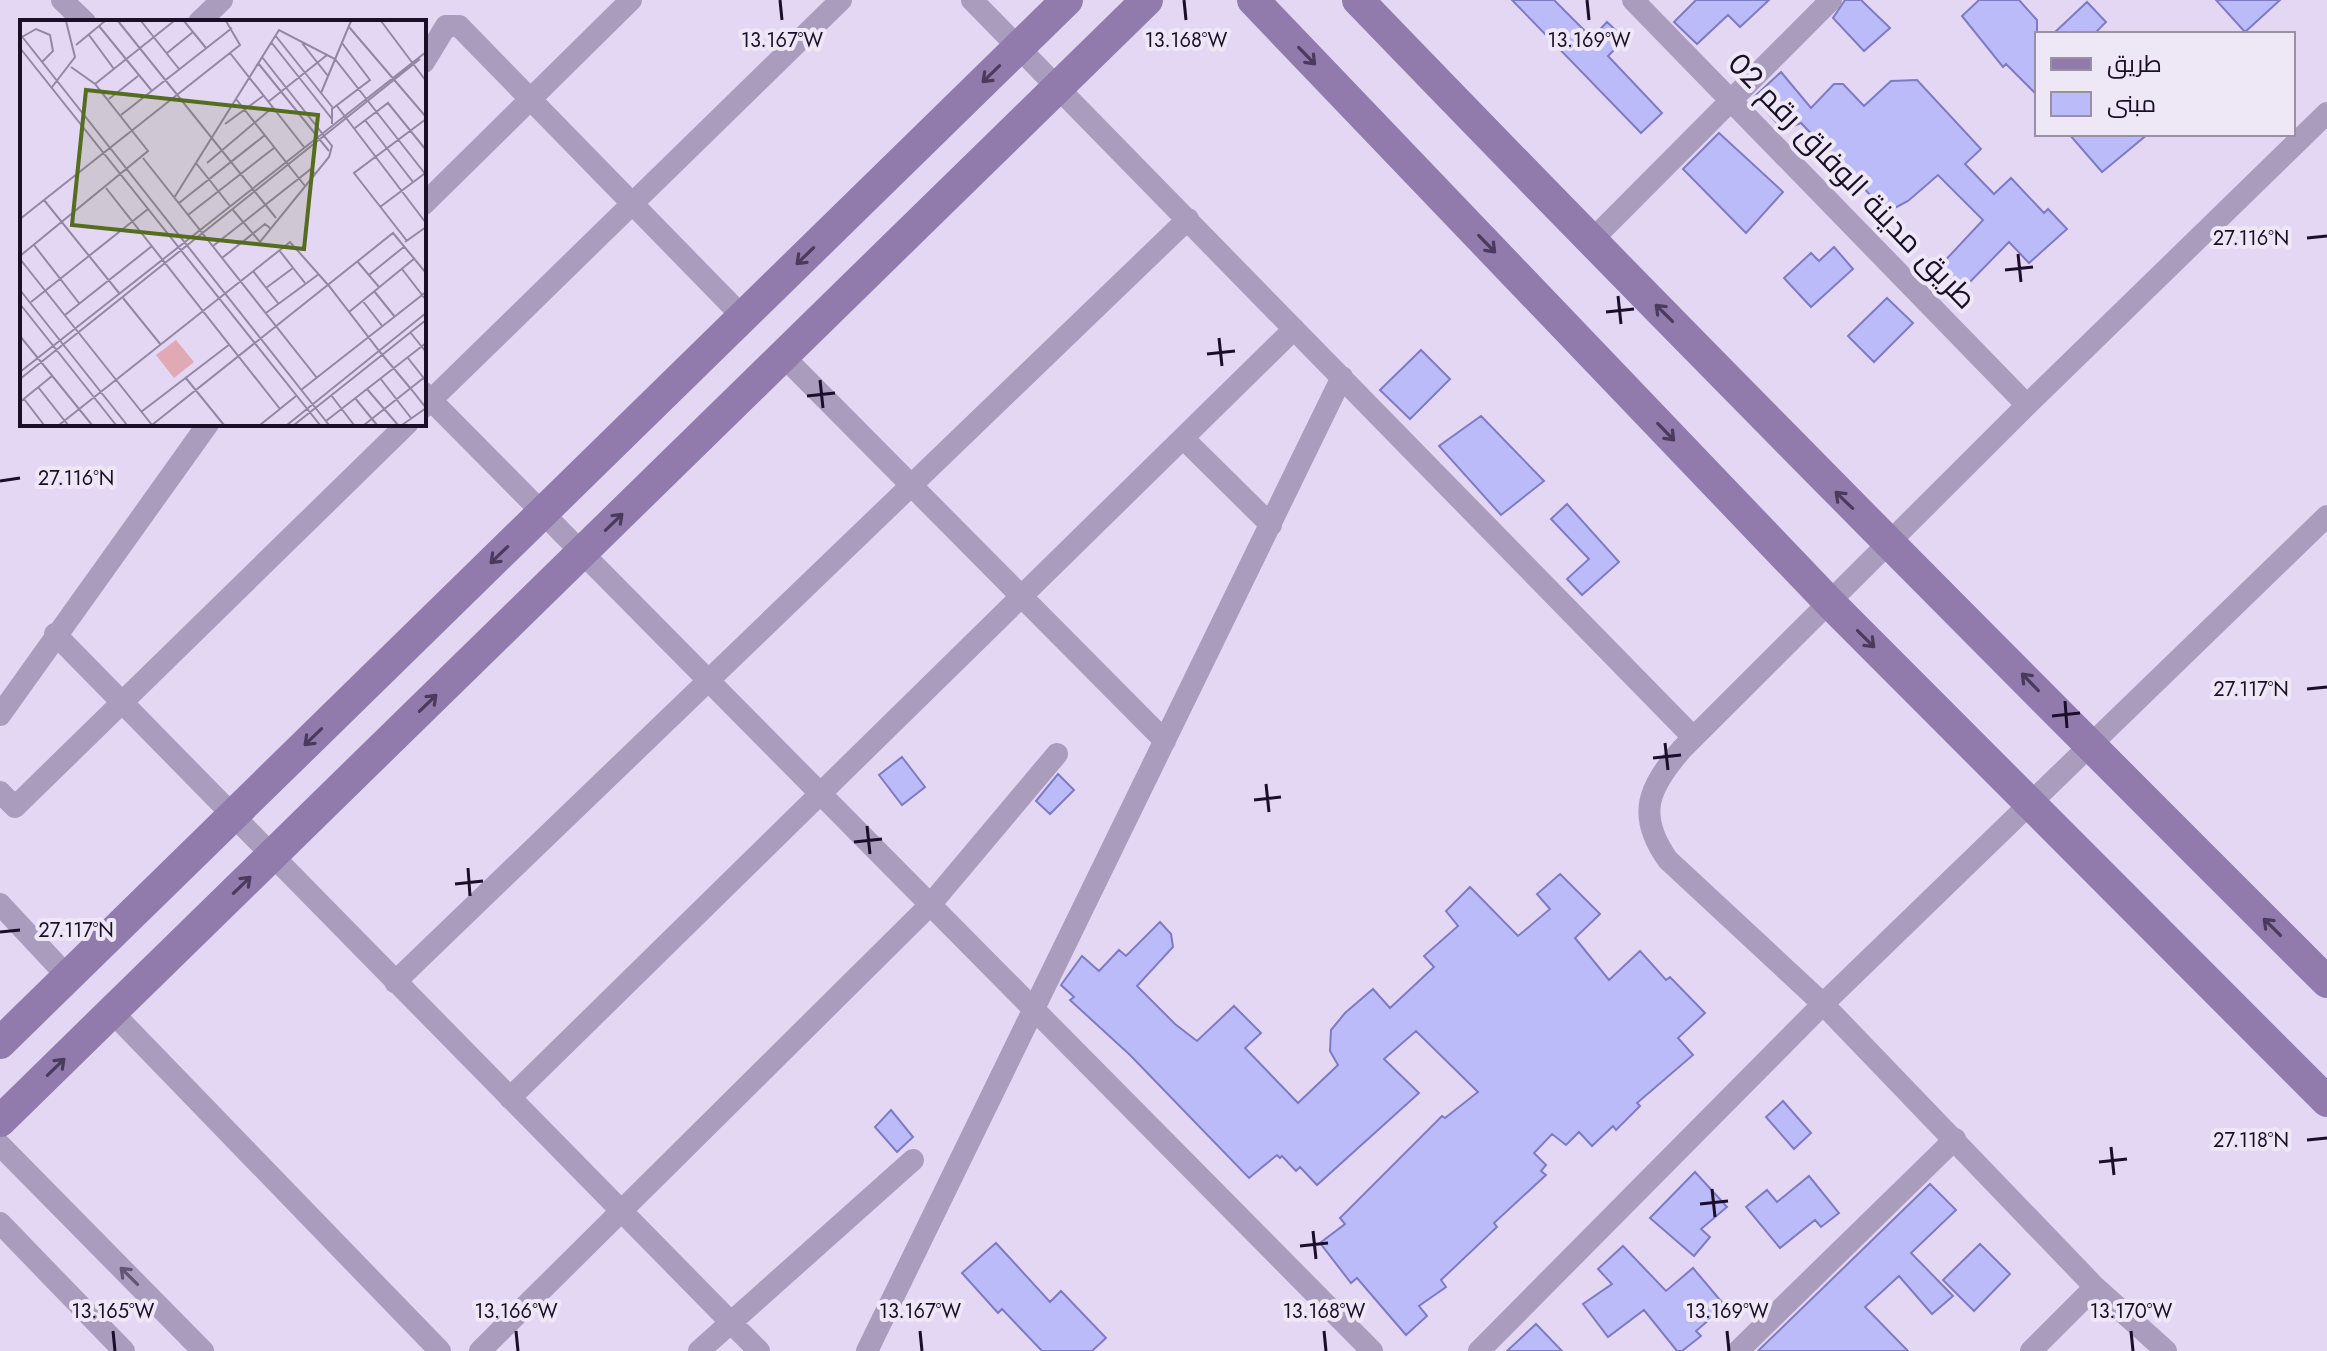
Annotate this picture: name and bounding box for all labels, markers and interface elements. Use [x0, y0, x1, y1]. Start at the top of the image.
inset map [20, 20, 426, 426]
text: 13.167°W [741, 26, 823, 55]
text: 13.168°W [1145, 26, 1227, 55]
text: 13.169°W [1547, 26, 1631, 55]
legend [2035, 32, 2295, 136]
street label: طريق مدينة الوفاق رقم 02 [1718, 43, 1986, 318]
one-way arrow [1297, 46, 1316, 66]
text: طريق [2107, 46, 2162, 81]
one-way arrow [982, 64, 1001, 83]
text: مبنى [2107, 86, 2156, 121]
text: 27.116°N [2213, 224, 2289, 253]
one-way arrow [1477, 234, 1496, 254]
one-way arrow [796, 246, 815, 265]
one-way arrow [1654, 303, 1674, 322]
one-way arrow [1657, 422, 1676, 442]
text: 27.116°N [38, 464, 114, 493]
one-way arrow [1835, 490, 1855, 510]
one-way arrow [604, 512, 624, 531]
one-way arrow [490, 545, 509, 564]
one-way arrow [1856, 629, 1875, 648]
one-way arrow [2020, 672, 2039, 692]
text: 27.117°N [2213, 675, 2289, 704]
one-way arrow [418, 694, 438, 713]
one-way arrow [304, 727, 323, 746]
one-way arrow [232, 876, 251, 895]
text: 27.117°N [38, 916, 114, 945]
one-way arrow [2262, 917, 2282, 936]
one-way arrow [46, 1058, 65, 1077]
text: 27.118°N [2213, 1126, 2289, 1155]
one-way arrow [119, 1266, 138, 1286]
text: 13.165°W [72, 1297, 155, 1326]
text: 13.166°W [474, 1297, 558, 1326]
text: 13.167°W [879, 1297, 961, 1326]
text: 13.168°W [1283, 1297, 1365, 1326]
text: 13.169°W [1685, 1297, 1769, 1326]
text: 13.170°W [2090, 1297, 2172, 1326]

